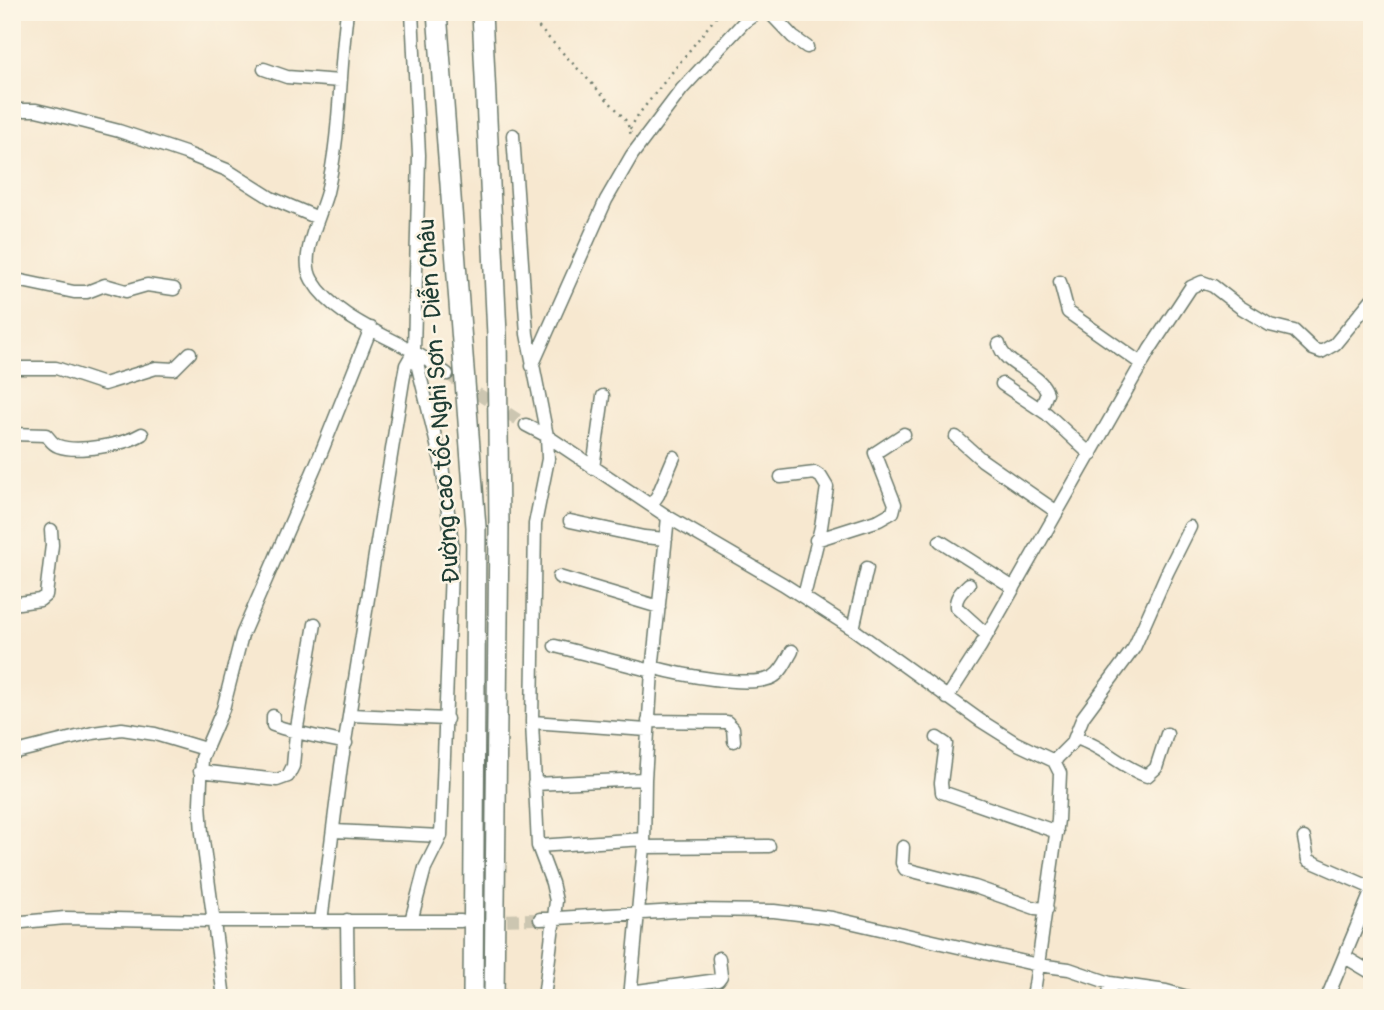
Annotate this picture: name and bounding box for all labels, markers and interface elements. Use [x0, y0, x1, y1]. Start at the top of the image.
street label: Đường cao tốc Nghi Sơn - Diễn Châu [412, 218, 466, 584]

